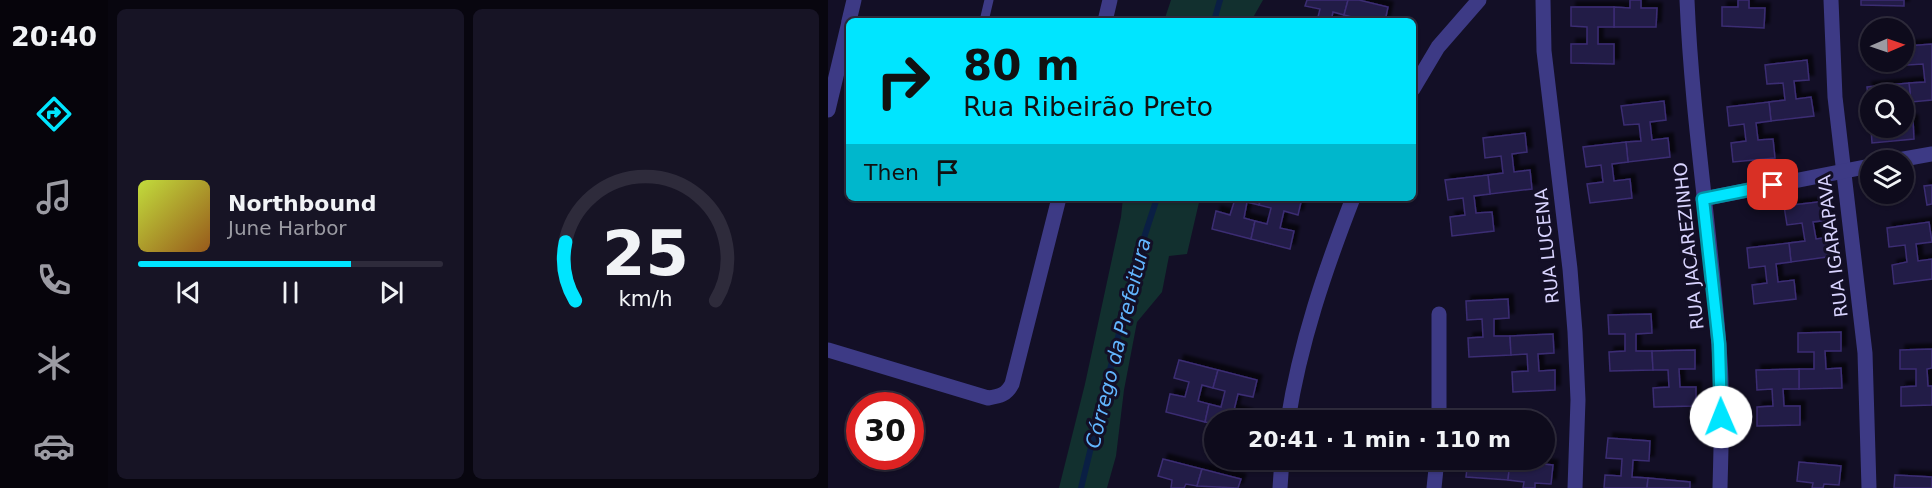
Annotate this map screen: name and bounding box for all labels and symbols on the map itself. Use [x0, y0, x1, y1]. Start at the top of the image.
north arrow [1860, 18, 1914, 72]
pin [1747, 159, 1798, 210]
street label: RUA JACAREZINHO [1669, 161, 1708, 331]
street label: RUA IGARAPAVA [1813, 173, 1852, 319]
street label: RUA LUCENA [1530, 187, 1563, 305]
water label: Córrego da Prefeitura [1080, 235, 1156, 451]
position arrow [1689, 385, 1753, 449]
speed limit sign: 30 [846, 392, 924, 470]

